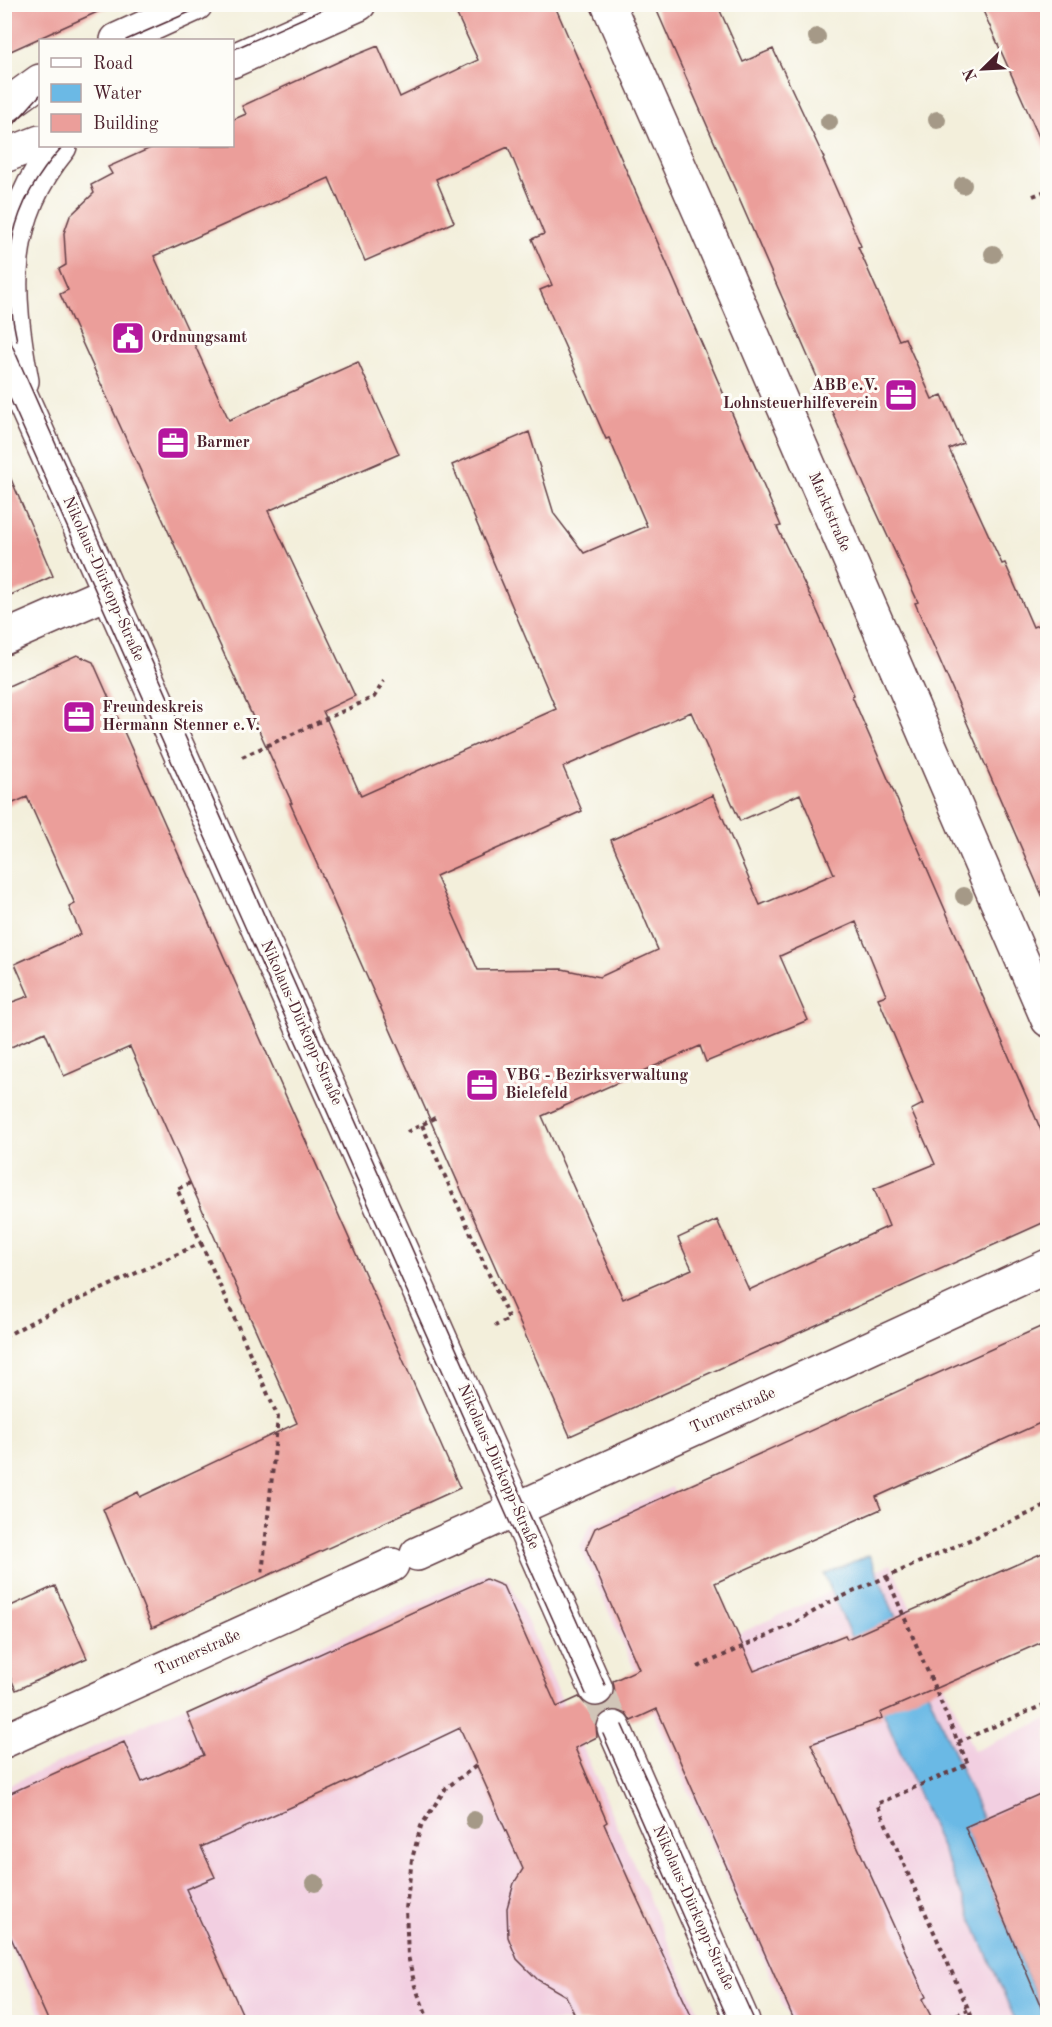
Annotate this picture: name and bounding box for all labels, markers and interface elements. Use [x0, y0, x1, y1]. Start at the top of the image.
legend [39, 39, 234, 147]
north arrow [953, 39, 1013, 99]
text: Road [93, 55, 133, 73]
text: N [961, 65, 981, 83]
text: Water [93, 85, 142, 103]
text: Building [93, 115, 159, 133]
public building icon: Ordnungsamt [110, 320, 146, 356]
place label: Ordnungsamt [151, 330, 247, 346]
office icon: ABB e.V. Lohnsteuerhilfeverein [883, 377, 919, 413]
place label: ABB e.V. Lohnsteuerhilfeverein [723, 378, 878, 412]
office icon: Barmer [155, 425, 191, 461]
place label: Barmer [196, 435, 250, 451]
street label: Marktstraße [805, 470, 853, 554]
street label: Nikolaus-Dürkopp-Straße [59, 494, 147, 664]
office icon: Freundeskreis Hermann Stenner e.V. [61, 699, 97, 735]
place label: Freundeskreis Hermann Stenner e.V. [102, 700, 260, 734]
street label: Nikolaus-Dürkopp-Straße [257, 938, 345, 1108]
office icon: VBG - Bezirksverwaltung Bielefeld [464, 1067, 500, 1103]
place label: VBG - Bezirksverwaltung Bielefeld [505, 1068, 688, 1102]
street label: Nikolaus-Dürkopp-Straße [454, 1382, 542, 1552]
street label: Turnerstraße [688, 1385, 778, 1437]
street label: Turnerstraße [153, 1627, 243, 1679]
street label: Nikolaus-Dürkopp-Straße [649, 1823, 737, 1993]

